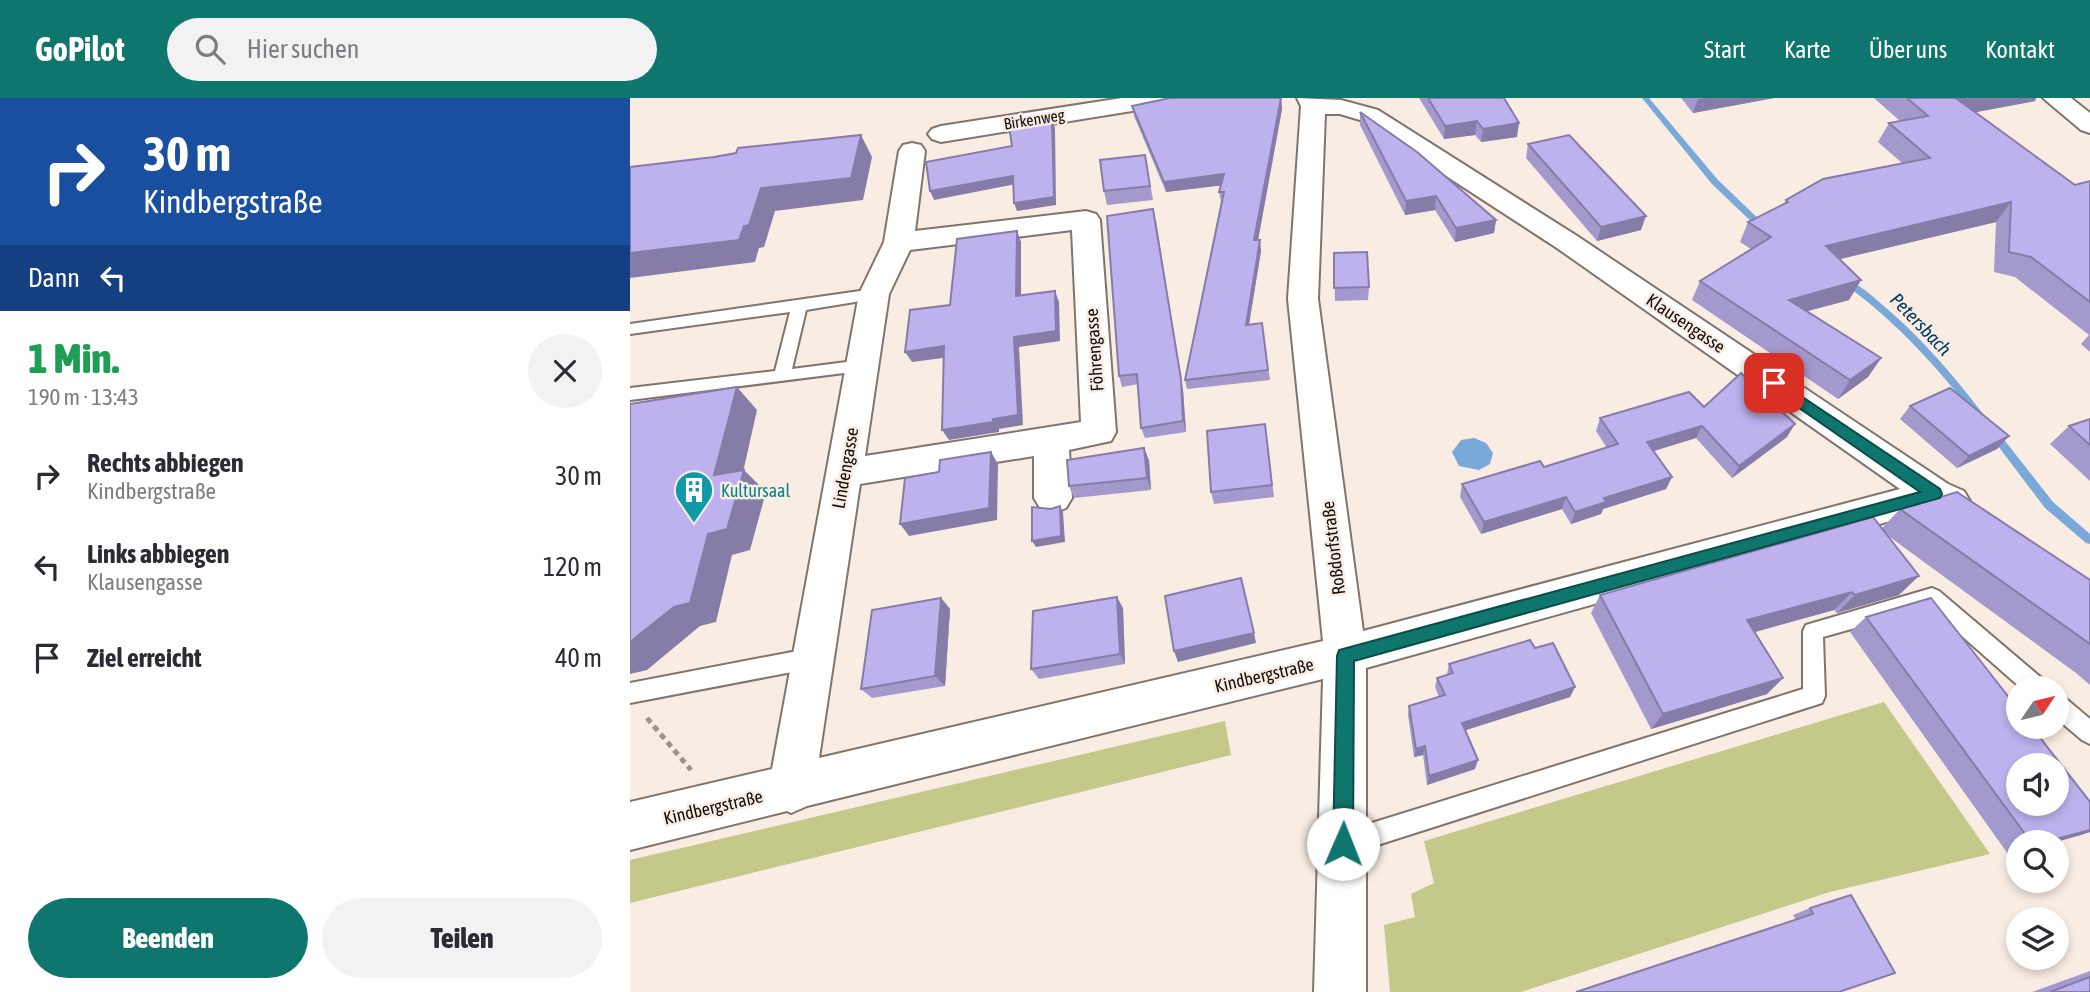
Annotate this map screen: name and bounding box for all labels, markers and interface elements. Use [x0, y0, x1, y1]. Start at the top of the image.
search box [167, 18, 657, 81]
text: GoPilot [35, 30, 125, 68]
icon: search [191, 30, 229, 68]
text: Hier suchen [247, 34, 359, 64]
text: Start [1704, 36, 1746, 63]
text: Karte [1784, 36, 1831, 63]
text: Über uns [1869, 36, 1947, 63]
text: Kontakt [1985, 36, 2055, 63]
street label: Birkenweg [1002, 105, 1066, 134]
text: 30 m [143, 125, 231, 181]
icon: right [28, 126, 119, 217]
text: Kindbergstraße [143, 183, 322, 220]
icon: left [94, 259, 132, 297]
text: Dann [28, 263, 80, 293]
water label: Petersbach [1886, 288, 1956, 360]
street label: Klausengasse [1643, 289, 1729, 357]
street label: Föhrengasse [1081, 308, 1107, 392]
text: 1 Min. [28, 334, 119, 382]
button: close [528, 334, 602, 408]
pin [1744, 353, 1804, 413]
icon: arrive [1755, 364, 1793, 402]
text: 190 m · 13:43 [28, 384, 139, 410]
street label: Lindengasse [828, 426, 862, 510]
text: Rechts abbiegen [87, 448, 244, 478]
icon: right [28, 457, 66, 495]
text: 30 m [555, 461, 602, 491]
building icon: Kultursaal [673, 469, 715, 524]
text: Kindbergstraße [87, 478, 216, 504]
place label: Kultursaal [721, 480, 790, 501]
street label: Roßdorfstraße [1317, 500, 1349, 596]
text: Links abbiegen [87, 539, 229, 569]
icon: left [28, 548, 66, 586]
text: 120 m [543, 552, 602, 582]
text: Klausengasse [87, 569, 203, 595]
icon: arrive [28, 639, 66, 677]
text: Ziel erreicht [87, 643, 202, 673]
text: 40 m [555, 643, 602, 673]
street label: Kindbergstraße [1212, 653, 1316, 697]
north arrow [2006, 676, 2068, 738]
map controls [2006, 676, 2069, 970]
button: sound [2006, 753, 2069, 816]
street label: Kindbergstraße [661, 785, 765, 829]
position arrow [1306, 807, 1380, 881]
button: search [2006, 830, 2069, 893]
button: Beenden [28, 898, 308, 978]
button: Teilen [322, 898, 602, 978]
button: layers [2006, 907, 2069, 970]

